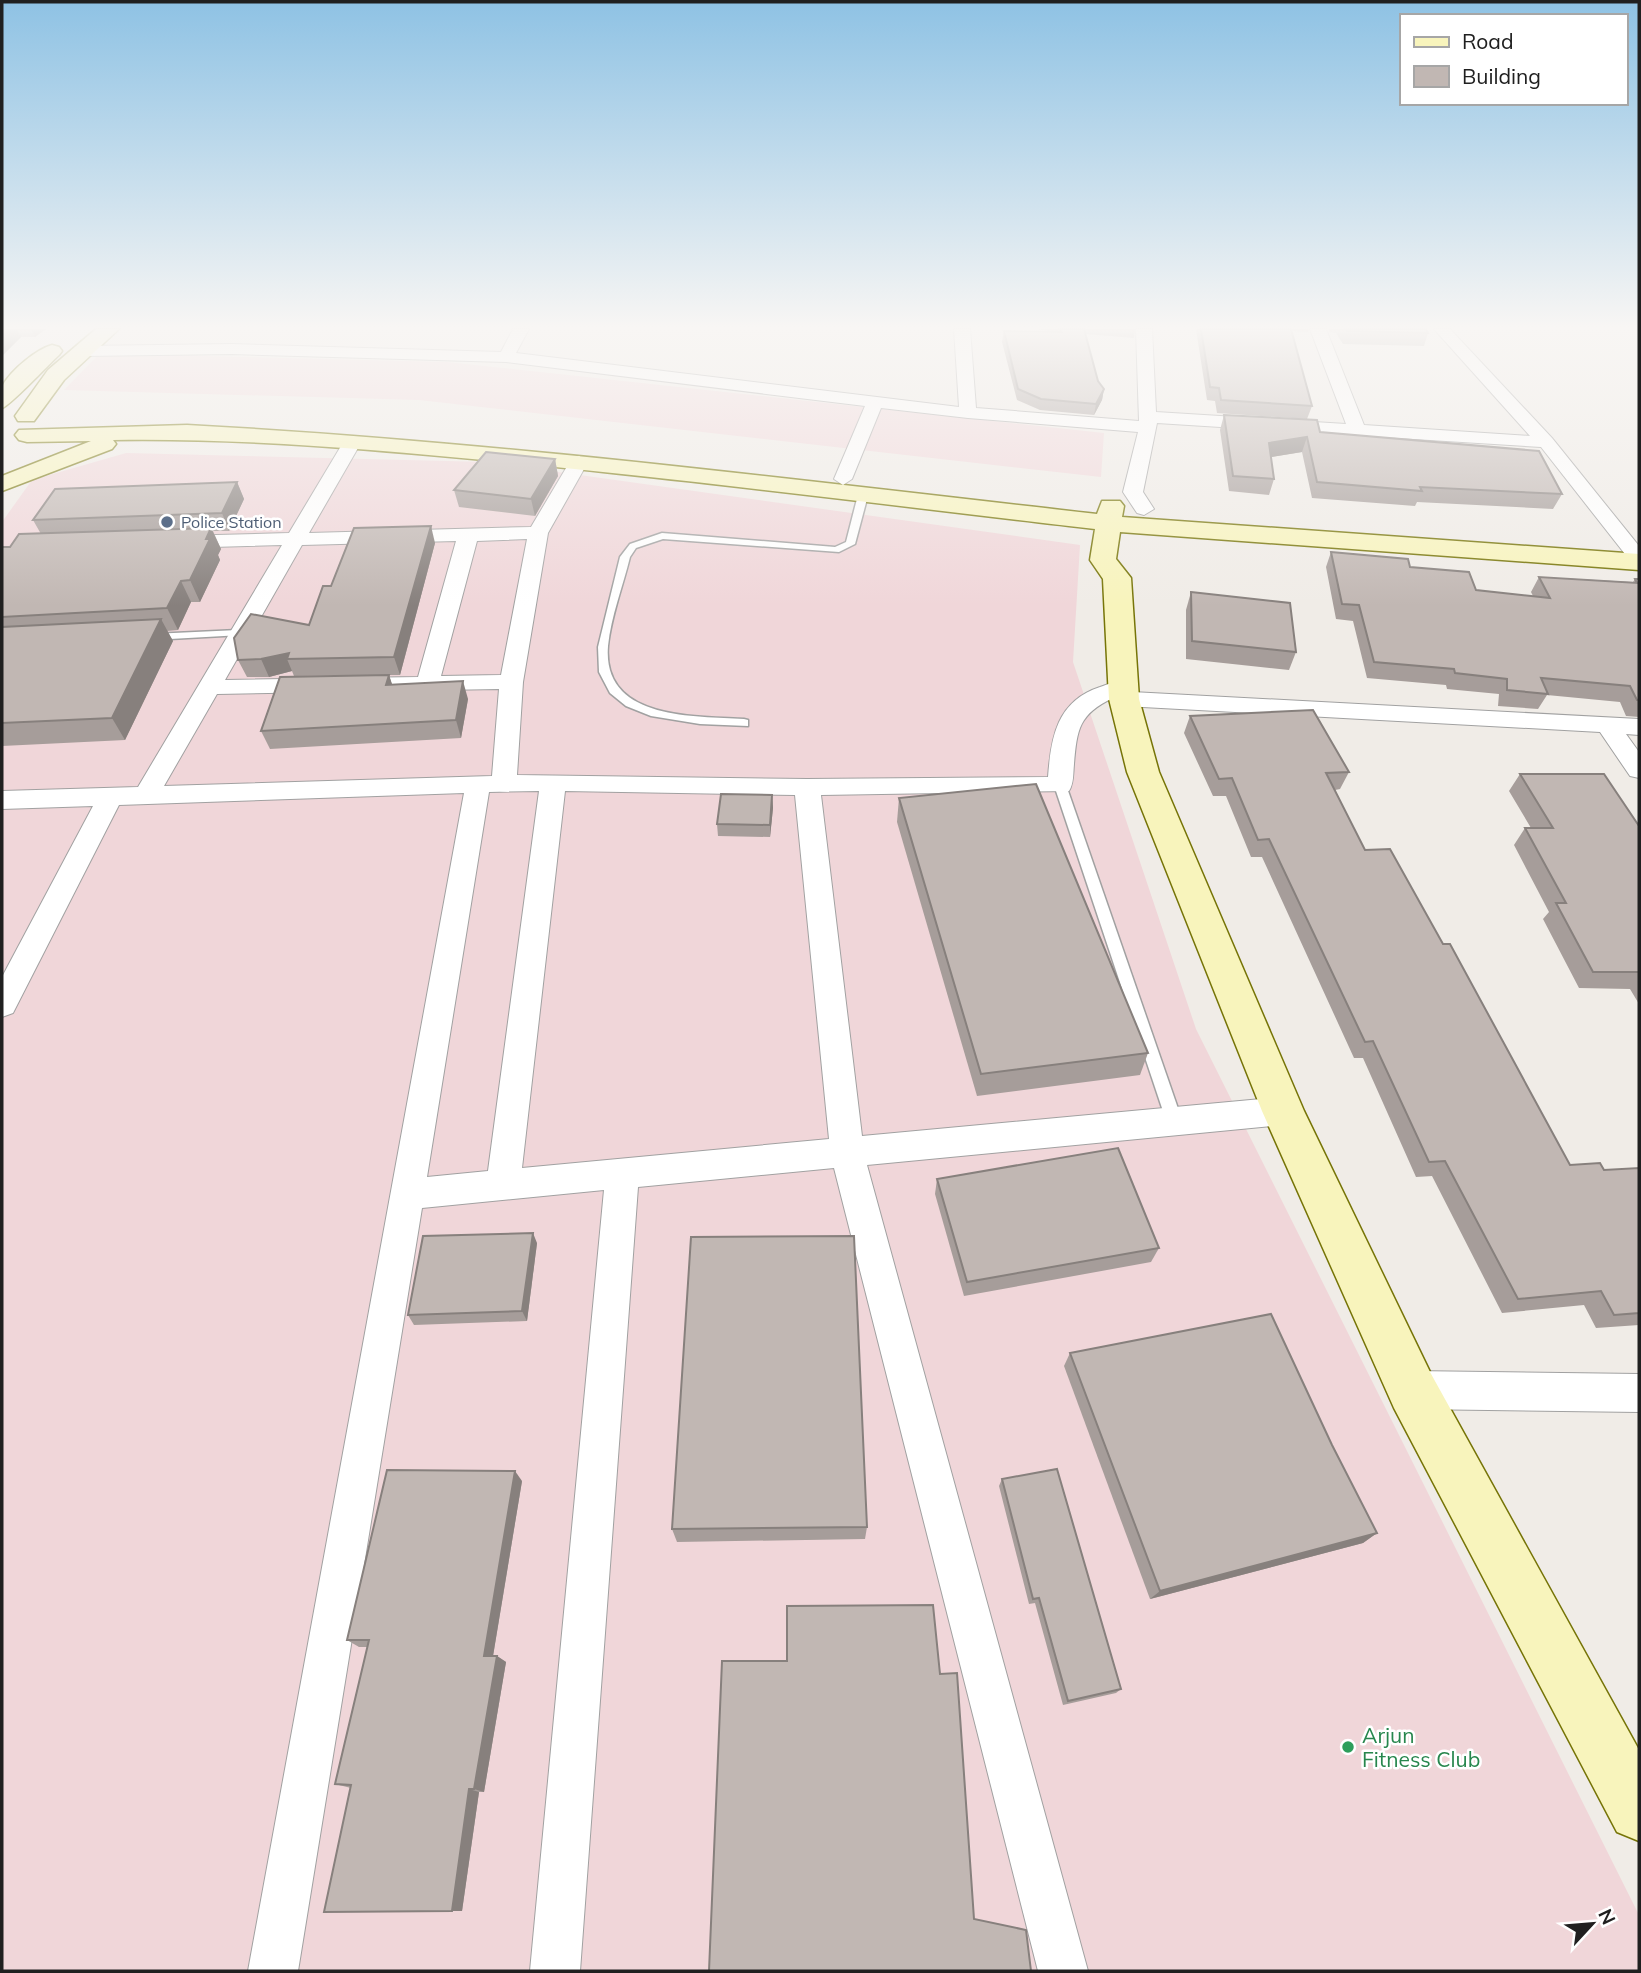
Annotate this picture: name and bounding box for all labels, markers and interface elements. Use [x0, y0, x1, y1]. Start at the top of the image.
legend [1400, 14, 1627, 105]
text: Road [1462, 28, 1513, 54]
text: Building [1462, 63, 1541, 89]
place label: Police Station [181, 512, 282, 532]
marker: Police Station [159, 514, 175, 530]
place label: Arjun Fitness Club [1362, 1722, 1480, 1772]
marker: Arjun Fitness Club [1340, 1739, 1356, 1755]
north arrow [1557, 1889, 1627, 1959]
text: N [1593, 1905, 1621, 1928]

